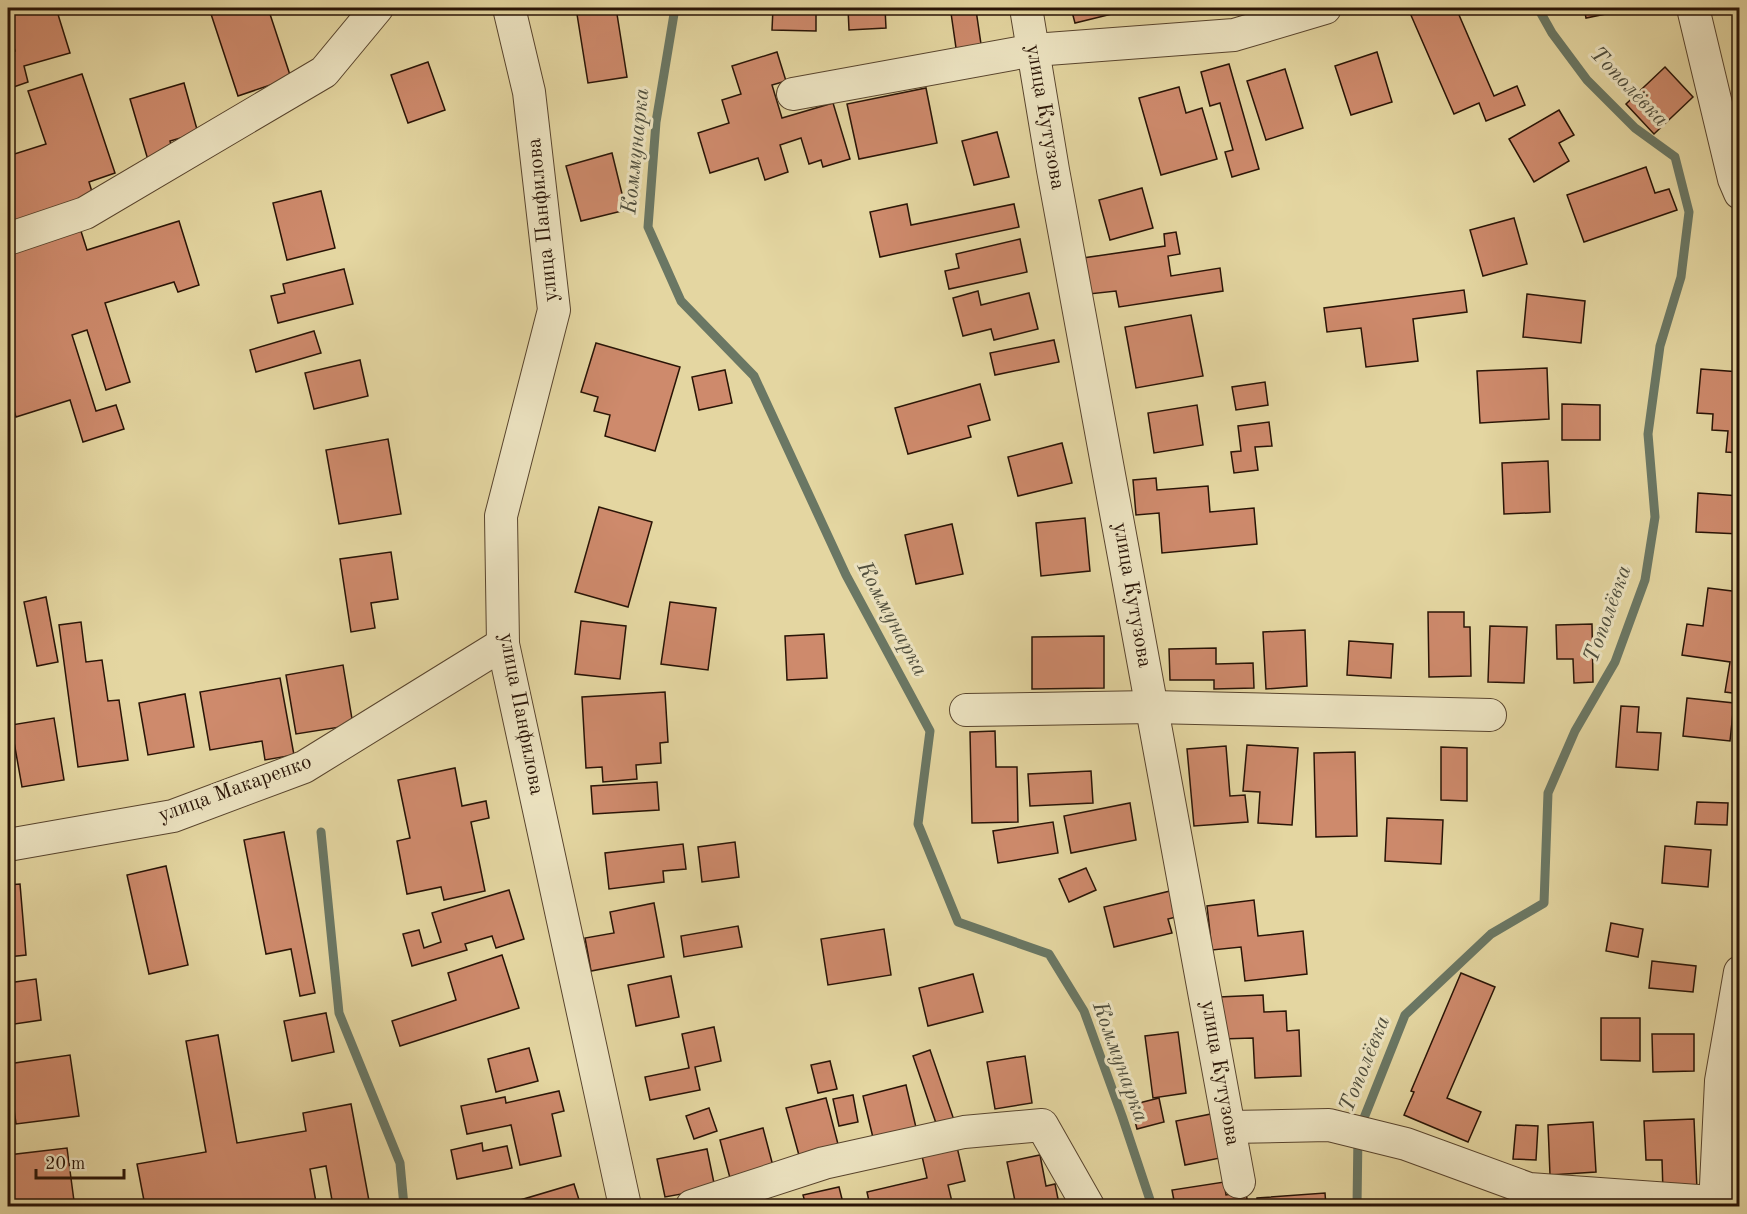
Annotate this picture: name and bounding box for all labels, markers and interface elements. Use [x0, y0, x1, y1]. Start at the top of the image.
street label: улица Кутузова [1022, 43, 1068, 191]
water label: Тополёвка [1586, 43, 1672, 131]
water label: Коммунарка [618, 87, 654, 216]
street label: улица Панфилова [524, 137, 562, 303]
street label: улица Кутузова [1109, 521, 1155, 669]
water label: Коммунарка [852, 557, 931, 680]
water label: Тополёвка [1580, 562, 1636, 666]
street label: улица Панфилова [495, 631, 547, 797]
street label: улица Макаренко [156, 752, 314, 826]
water label: Коммунарка [1088, 998, 1152, 1125]
street label: улица Кутузова [1197, 999, 1243, 1147]
water label: Тополёвка [1336, 1013, 1394, 1115]
scale bar [36, 1142, 124, 1180]
text: 20 m [45, 1155, 85, 1173]

